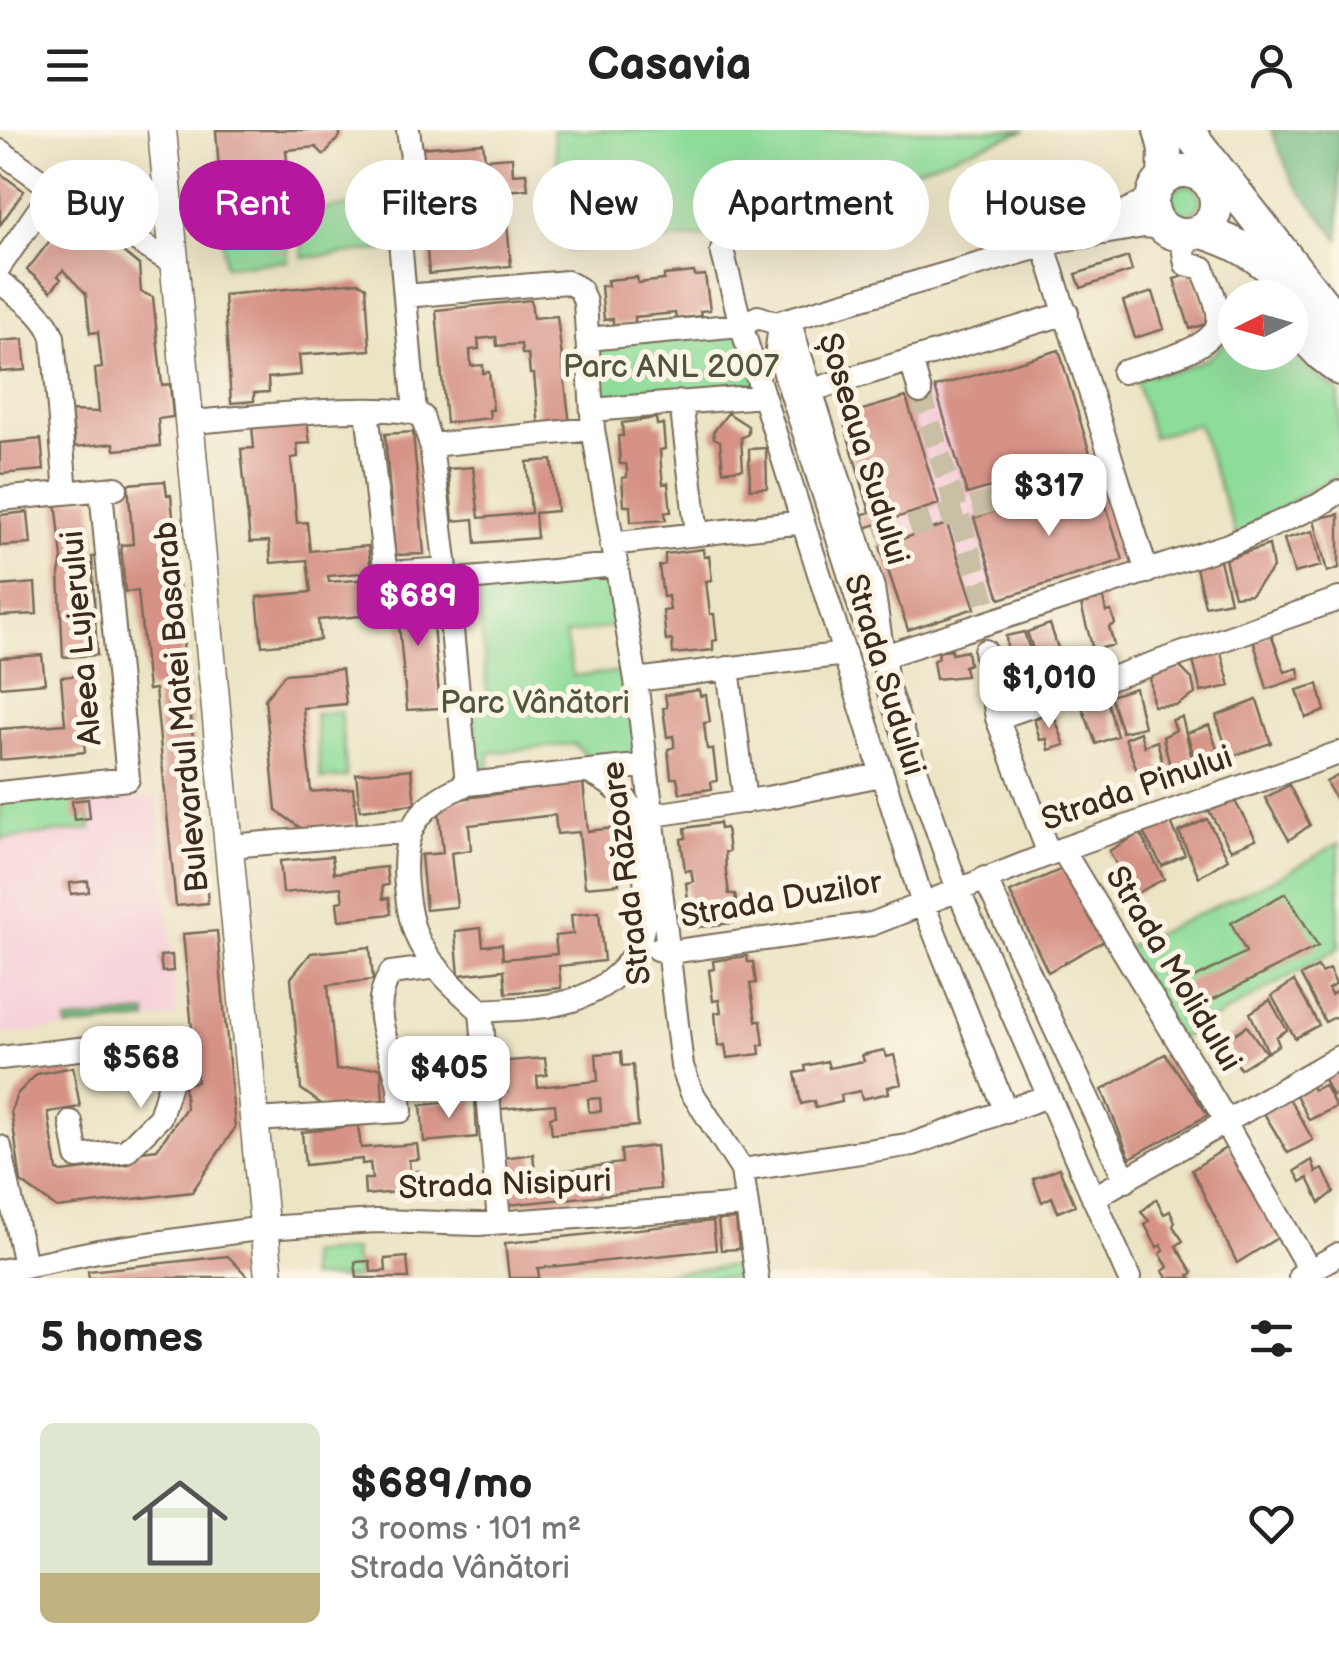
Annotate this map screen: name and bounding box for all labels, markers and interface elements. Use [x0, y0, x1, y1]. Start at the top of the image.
icon: menu [40, 38, 95, 93]
text: Casavia [588, 38, 751, 93]
icon: person [1244, 38, 1299, 93]
chip: Buy [30, 160, 159, 250]
chip: Rent [179, 160, 325, 250]
chip: Filters [345, 160, 513, 250]
chip: New [533, 160, 673, 250]
chip: Apartment [693, 160, 929, 250]
chip: House [949, 160, 1121, 250]
north arrow [1218, 280, 1308, 370]
map controls [1218, 280, 1308, 370]
street label: Șoseaua Sudului [809, 328, 917, 570]
park label: Parc ANL 2007 [563, 348, 779, 387]
pin: $317 [990, 454, 1108, 539]
text: $317 [1014, 467, 1084, 506]
street label: Bulevardul Matei Basarab [146, 520, 218, 894]
street label: Aleea Lujerului [53, 529, 111, 747]
pin: $689 [359, 564, 477, 649]
street label: Strada Sudului [835, 570, 933, 780]
text: $689 [379, 577, 457, 616]
pin: $1,010 [968, 646, 1130, 731]
text: $1,010 [1001, 659, 1097, 698]
park label: Parc Vânători [440, 684, 630, 723]
street label: Strada Pinului [1037, 738, 1237, 840]
street label: Strada Răzoare [594, 759, 660, 987]
street label: Strada Molidului [1096, 859, 1250, 1079]
street label: Strada Duzilor [677, 863, 885, 937]
pin: $568 [82, 1026, 200, 1111]
pin: $405 [390, 1036, 508, 1121]
text: $568 [102, 1039, 180, 1078]
text: $405 [410, 1049, 488, 1088]
street label: Strada Nisipuri [398, 1162, 612, 1208]
icon: filters [1244, 1311, 1299, 1366]
text: 5 homes [40, 1313, 203, 1364]
text: $689/mo [350, 1459, 532, 1510]
icon: home [120, 1463, 240, 1583]
icon: heart [1244, 1496, 1299, 1551]
text: 3 rooms · 101 m² [350, 1510, 581, 1549]
text: Strada Vânători [350, 1549, 570, 1588]

